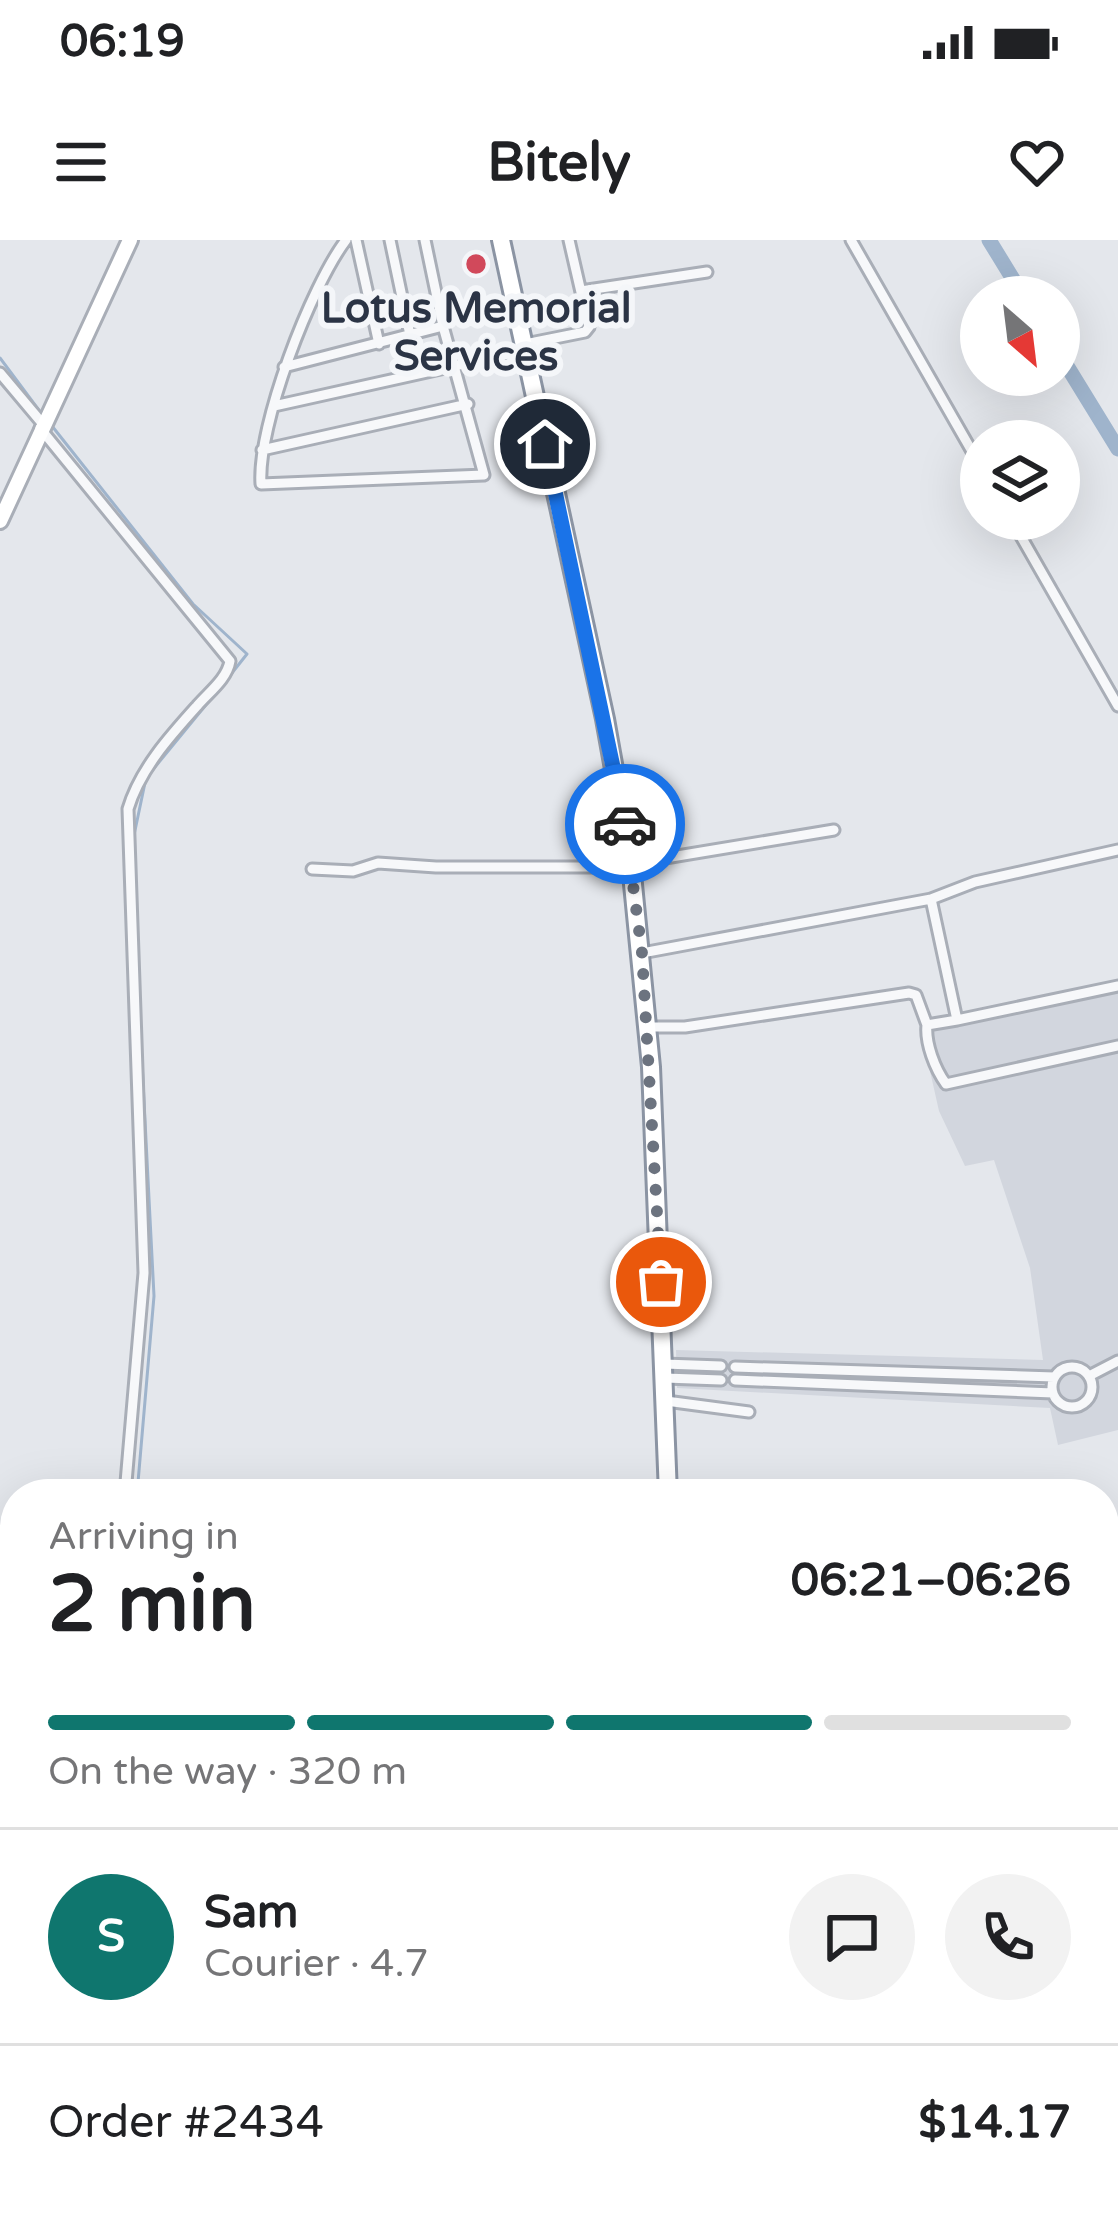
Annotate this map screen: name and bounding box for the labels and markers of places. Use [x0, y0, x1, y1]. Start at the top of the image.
marker: Lotus Memorial Services [463, 251, 489, 277]
place label: Lotus Memorial Services [321, 283, 631, 382]
pin [494, 393, 596, 495]
pin [610, 1231, 712, 1333]

